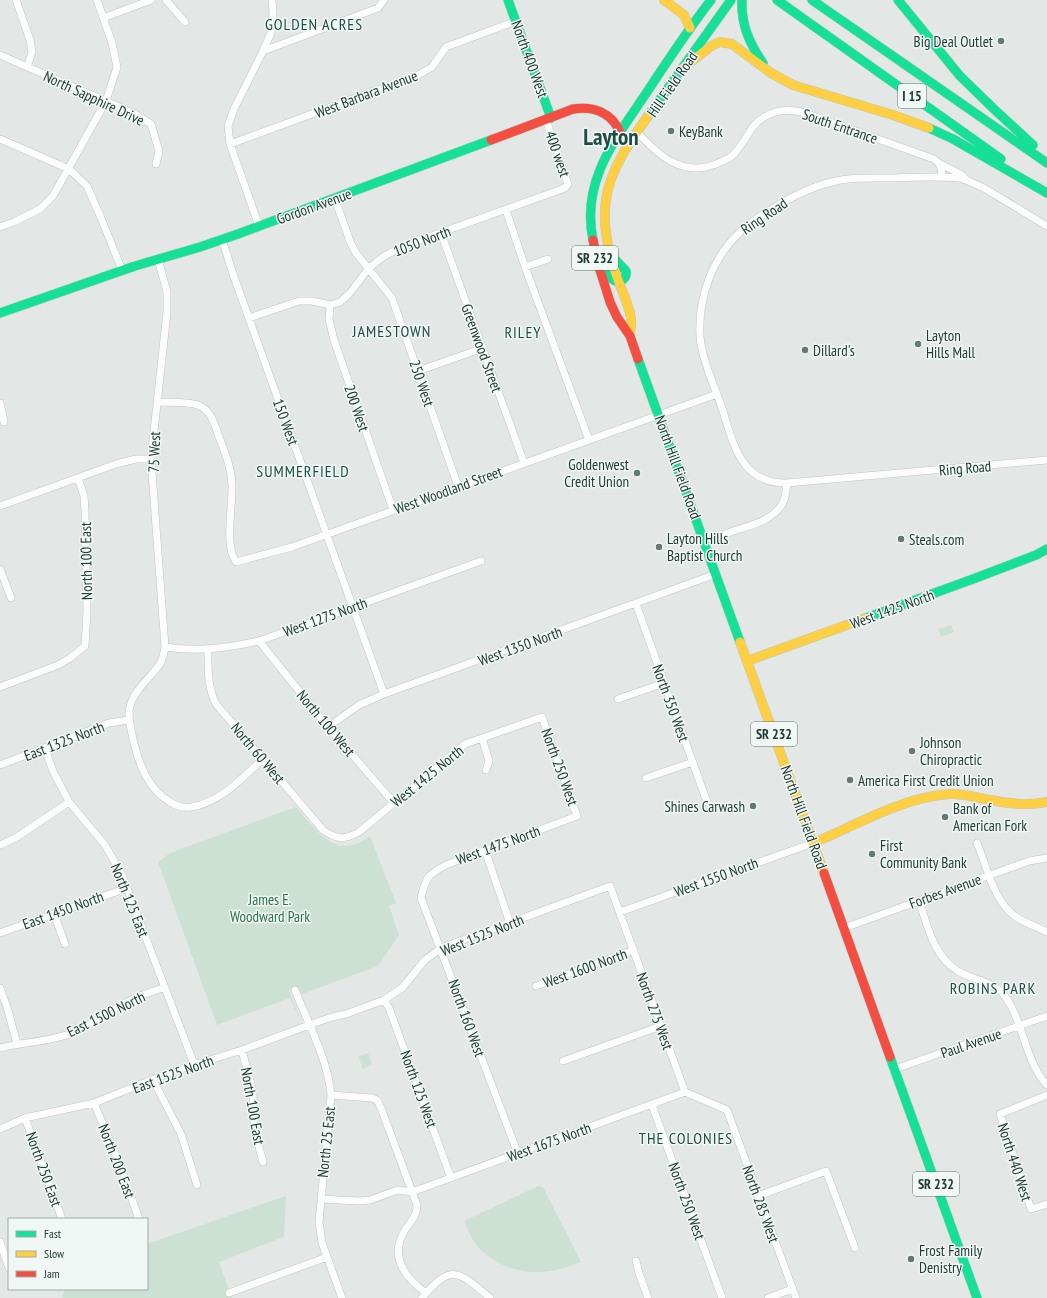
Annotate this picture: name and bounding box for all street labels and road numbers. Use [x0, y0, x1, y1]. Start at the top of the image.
street label: North 400 West [507, 18, 553, 100]
street label: Hill Field Road [642, 47, 702, 121]
street label: North Sapphire Drive [41, 66, 147, 130]
street label: West Barbara Avenue [312, 66, 420, 122]
road number: I 15 [898, 84, 926, 108]
street label: South Entrance [800, 104, 880, 148]
street label: 400 west [541, 128, 575, 180]
street label: Gordon Avenue [274, 184, 354, 228]
street label: Ring Road [737, 194, 791, 238]
street label: 1050 North [391, 221, 453, 261]
road number: SR 232 [572, 246, 618, 270]
street label: Greenwood Street [457, 301, 507, 395]
street label: 250 West [405, 357, 439, 409]
street label: 200 West [340, 382, 374, 434]
street label: 150 West [269, 396, 303, 448]
street label: North Hill Field Road [650, 413, 706, 521]
street label: 75 West [144, 431, 164, 473]
street label: Ring Road [938, 456, 992, 480]
street label: West Woodland Street [391, 462, 505, 518]
street label: North 100 East [76, 522, 96, 600]
street label: West 1425 North [847, 585, 937, 633]
street label: West 1275 North [280, 593, 370, 641]
street label: West 1350 North [475, 622, 565, 670]
street label: North 350 West [648, 662, 694, 744]
street label: North 100 West [293, 686, 359, 760]
street label: East 1325 North [21, 717, 107, 765]
street label: North 60 West [227, 718, 289, 788]
road number: SR 232 [751, 722, 797, 746]
street label: North 250 West [537, 726, 583, 808]
street label: West 1425 North [387, 741, 467, 811]
street label: North Hill Field Road [776, 763, 832, 871]
street label: West 1475 North [453, 821, 543, 869]
street label: West 1550 North [671, 853, 761, 901]
street label: North 125 East [107, 860, 153, 940]
street label: Forbes Avenue [906, 869, 984, 913]
street label: East 1450 North [20, 887, 106, 933]
street label: West 1525 North [438, 910, 526, 960]
street label: West 1600 North [540, 944, 630, 992]
street label: North 275 West [632, 970, 678, 1052]
street label: North 160 West [444, 977, 490, 1059]
street label: East 1500 North [64, 987, 148, 1041]
street label: Paul Avenue [938, 1024, 1004, 1062]
street label: North 125 West [396, 1048, 442, 1130]
street label: East 1525 North [130, 1051, 216, 1097]
street label: North 100 East [237, 1066, 269, 1146]
street label: North 25 East [313, 1106, 339, 1178]
street label: West 1675 North [504, 1118, 594, 1166]
street label: North 200 East [94, 1121, 140, 1201]
street label: North 440 West [993, 1121, 1037, 1203]
street label: North 250 East [22, 1129, 66, 1209]
street label: North 250 West [664, 1160, 710, 1242]
street label: North 285 West [738, 1163, 784, 1245]
road number: SR 232 [913, 1172, 959, 1196]

